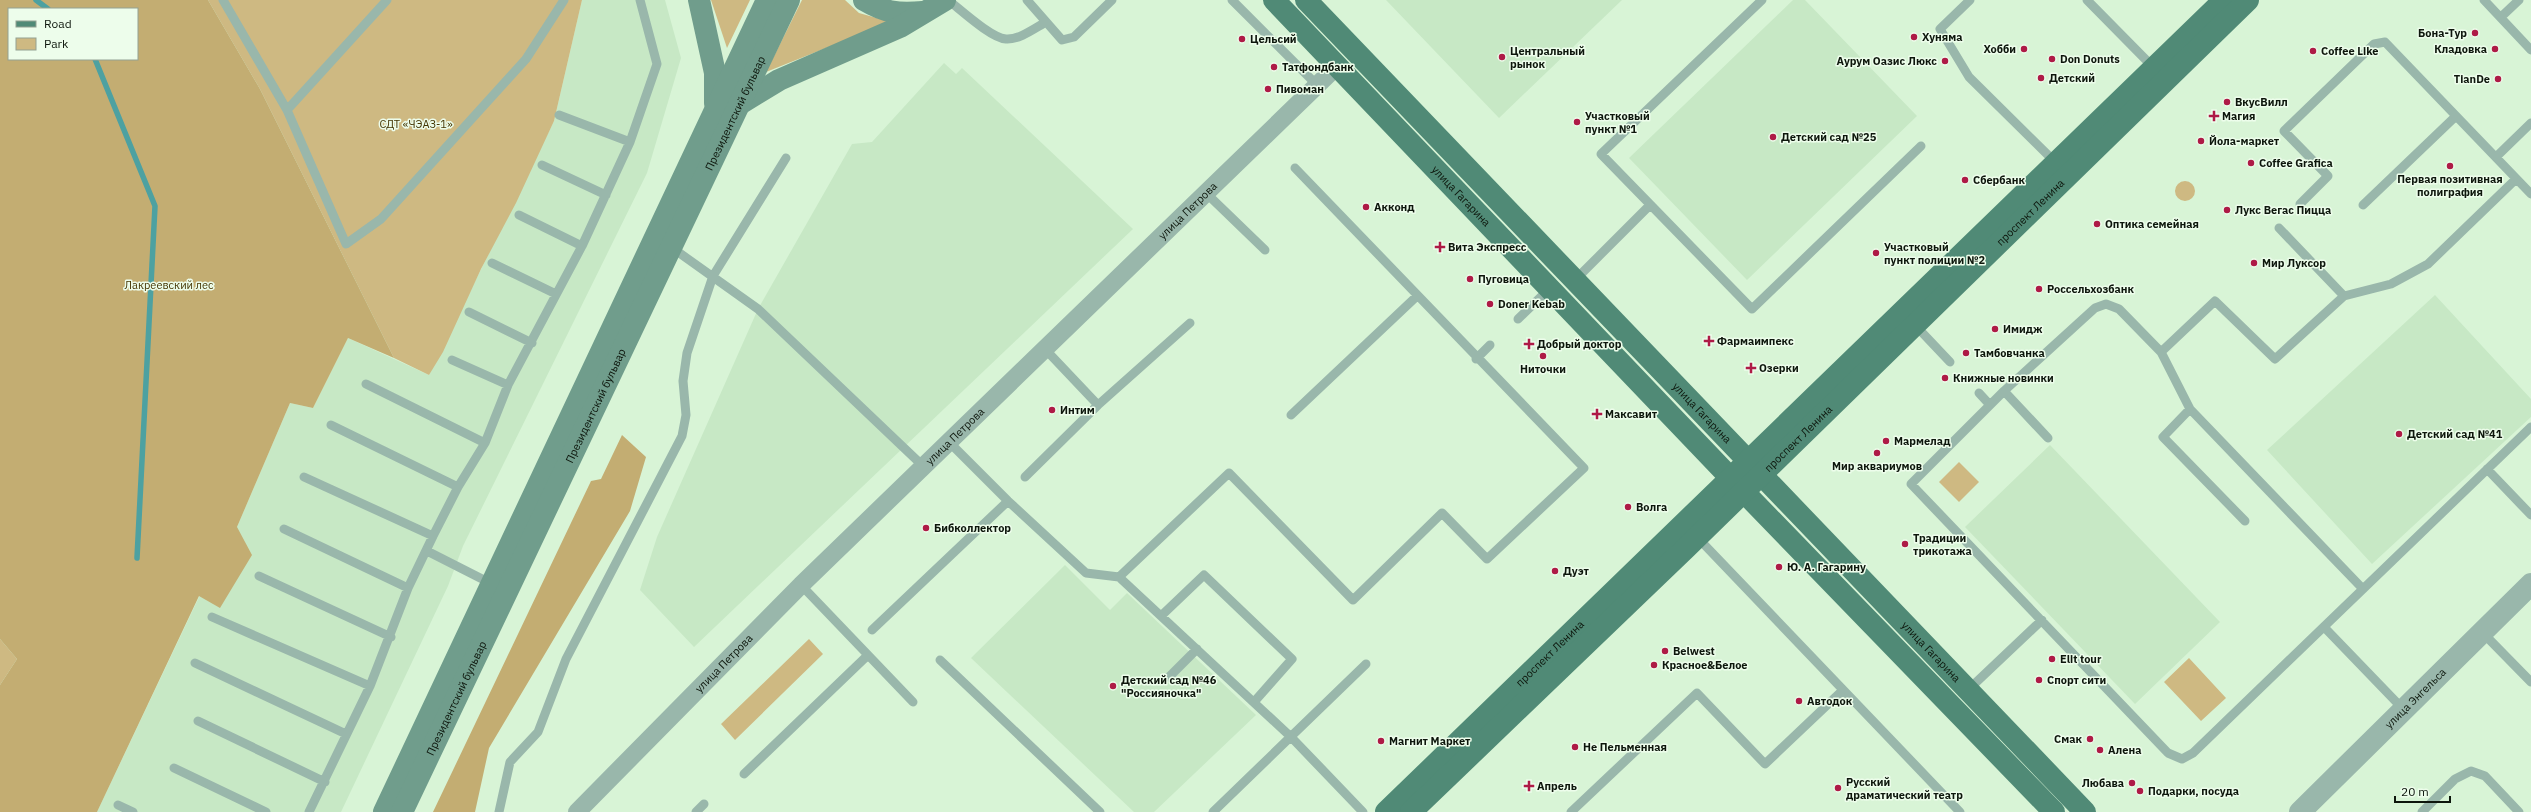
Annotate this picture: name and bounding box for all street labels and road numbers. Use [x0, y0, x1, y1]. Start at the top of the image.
street label: Президентский бульвар [702, 54, 768, 173]
street label: улица Гагарина [1429, 162, 1494, 230]
street label: проспект Ленина [1993, 176, 2067, 249]
street label: улица Петрова [1155, 179, 1220, 242]
street label: Президентский бульвар [562, 346, 629, 465]
street label: улица Гагарина [1670, 379, 1735, 446]
street label: проспект Ленина [1761, 402, 1835, 475]
street label: улица Петрова [922, 404, 987, 468]
street label: проспект Ленина [1513, 617, 1587, 690]
street label: улица Гагарина [1899, 618, 1964, 685]
street label: улица Петрова [692, 631, 756, 695]
street label: Президентский бульвар [423, 639, 489, 758]
street label: улица Энгельса [2382, 665, 2449, 731]

